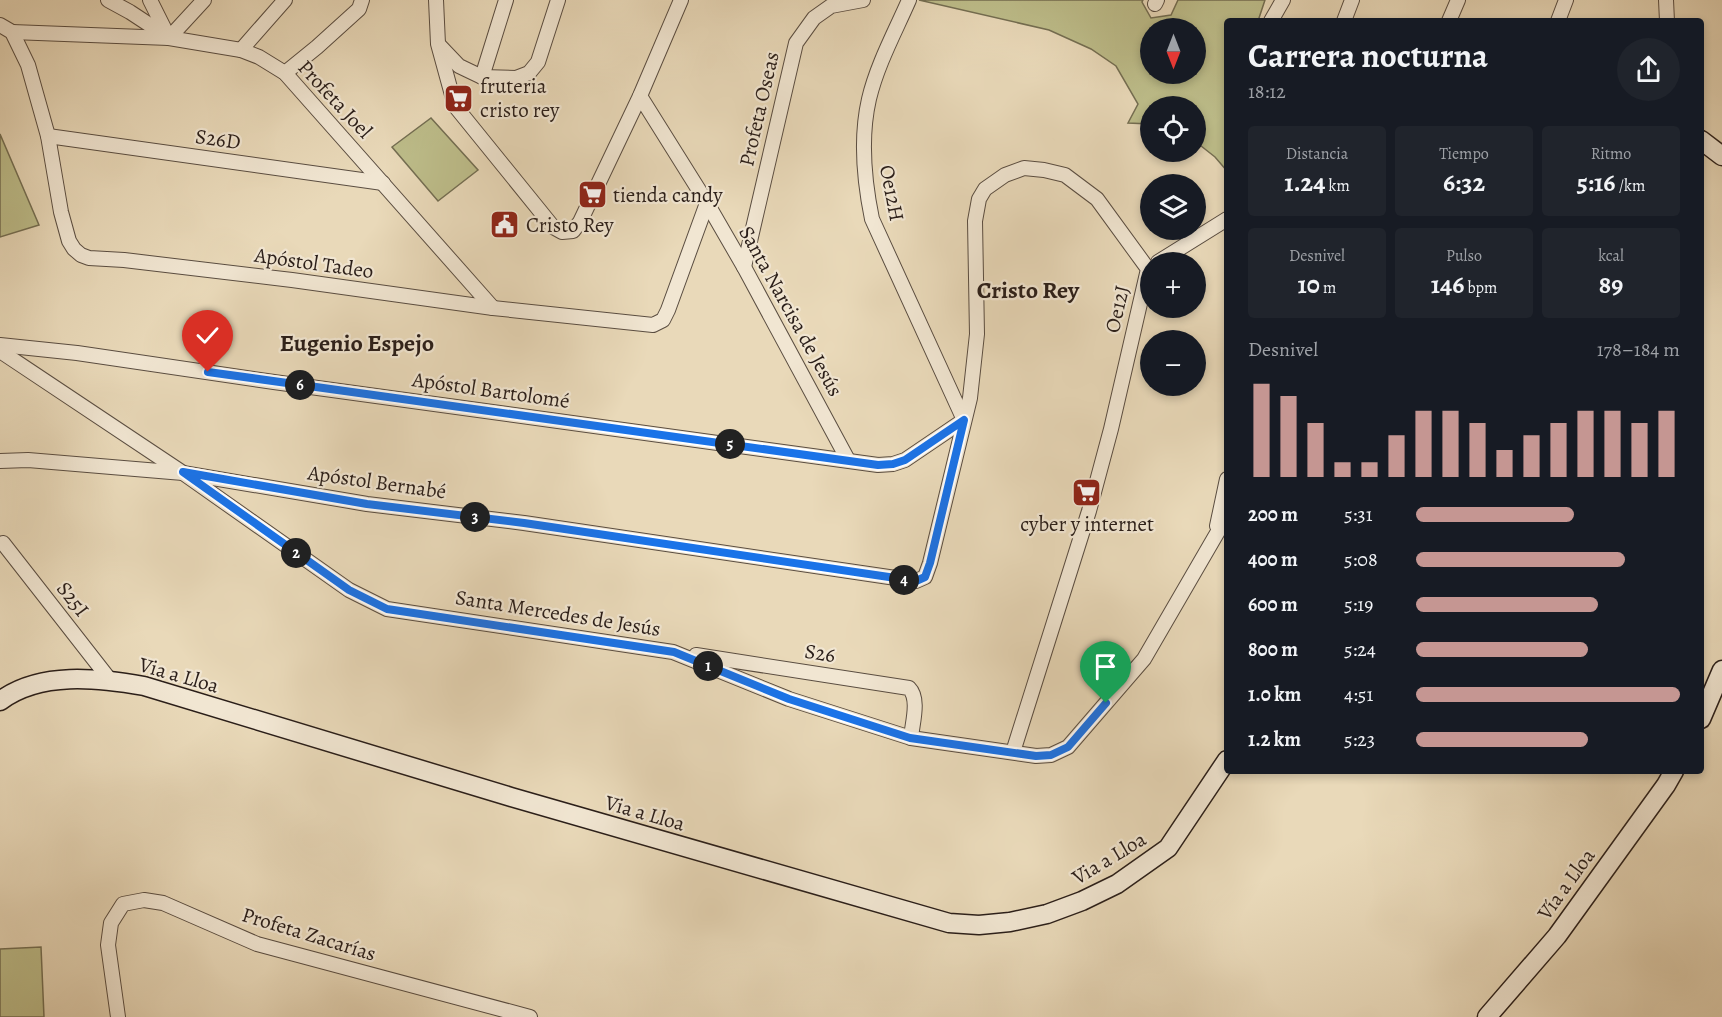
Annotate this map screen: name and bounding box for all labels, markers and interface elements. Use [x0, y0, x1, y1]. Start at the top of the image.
north arrow [1140, 18, 1206, 84]
map controls [1140, 18, 1206, 396]
text: Carrera nocturna [1248, 33, 1488, 78]
button: share [1617, 38, 1680, 101]
street label: Profeta Oseas [732, 49, 786, 169]
street label: Profeta Joel [292, 54, 378, 144]
place label: fruteria cristo rey [480, 72, 560, 124]
text: 18:12 [1248, 78, 1286, 105]
supermarket icon: fruteria cristo rey [443, 82, 475, 114]
button: locate [1140, 96, 1206, 162]
street label: S26D [193, 122, 243, 156]
text: Distancia [1286, 143, 1348, 165]
text: Tiempo [1439, 143, 1489, 165]
text: Ritmo [1591, 143, 1631, 165]
street label: Oe12H [873, 162, 911, 224]
text: 1.24 [1284, 165, 1325, 200]
text: 6:32 [1443, 165, 1485, 200]
text: 5:16 [1577, 165, 1616, 200]
button: layers [1140, 174, 1206, 240]
text: km [1325, 175, 1350, 197]
text: /km [1616, 175, 1645, 197]
supermarket icon: tienda candy [576, 179, 608, 211]
place label: tienda candy [613, 181, 723, 209]
public building icon: Cristo Rey [489, 209, 521, 241]
place label: Cristo Rey [526, 211, 614, 239]
street label: Santa Narcisa de Jesús [732, 221, 850, 401]
street label: Apóstol Tadeo [252, 241, 375, 285]
text: Desnivel [1289, 245, 1345, 267]
text: Pulso [1446, 245, 1482, 267]
text: kcal [1598, 245, 1624, 267]
button: + [1140, 252, 1206, 318]
text: 10 [1298, 267, 1320, 302]
text: 146 [1431, 267, 1464, 302]
text: 89 [1599, 267, 1623, 302]
district label: Cristo Rey [977, 274, 1080, 306]
text: m [1320, 277, 1336, 299]
text: bpm [1464, 277, 1497, 299]
street label: Oe12J [1098, 282, 1136, 336]
pin [182, 310, 233, 372]
icon: check [191, 319, 224, 352]
district label: Eugenio Espejo [280, 327, 434, 359]
button: − [1140, 330, 1206, 396]
text: Desnivel [1248, 336, 1318, 363]
text: 178–184 m [1597, 336, 1680, 363]
street label: Apóstol Bartolomé [409, 365, 572, 415]
pin: 6 [285, 370, 315, 400]
text: 6 [296, 374, 304, 396]
pin: 5 [715, 429, 745, 459]
text: 5 [727, 433, 733, 455]
street label: Apóstol Bernabé [305, 458, 448, 506]
supermarket icon: cyber y internet [1071, 477, 1103, 509]
text: 200 m [1248, 501, 1298, 528]
text: 5:31 [1344, 501, 1373, 528]
pin: 3 [460, 502, 490, 532]
text: 3 [472, 506, 478, 528]
place label: cyber y internet [1020, 510, 1154, 538]
pin: 2 [281, 538, 311, 568]
text: 2 [292, 542, 300, 564]
text: 400 m [1248, 546, 1298, 573]
text: 5:08 [1344, 546, 1378, 573]
pin: 4 [889, 565, 919, 595]
text: 4 [900, 569, 908, 591]
street label: S25I [50, 576, 96, 622]
street label: Santa Mercedes de Jesús [453, 583, 663, 643]
text: 600 m [1248, 591, 1298, 618]
text: 5:19 [1344, 591, 1373, 618]
text: 800 m [1248, 636, 1298, 663]
text: 5:24 [1344, 636, 1376, 663]
street label: S26 [803, 637, 838, 669]
pin [1080, 641, 1131, 703]
street label: Via a Lloa [135, 650, 222, 700]
icon: arrive [1089, 650, 1122, 683]
pin: 1 [693, 651, 723, 681]
text: 1 [705, 655, 711, 677]
text: 1.0 km [1248, 681, 1301, 708]
text: 4:51 [1344, 681, 1373, 708]
text: 1.2 km [1248, 726, 1301, 753]
text: 5:23 [1344, 726, 1375, 753]
street label: Via a Lloa [601, 788, 688, 838]
street label: Via a Lloa [1066, 825, 1151, 892]
street label: Vía a Lloa [1530, 843, 1601, 926]
street label: Profeta Zacarías [239, 900, 379, 968]

